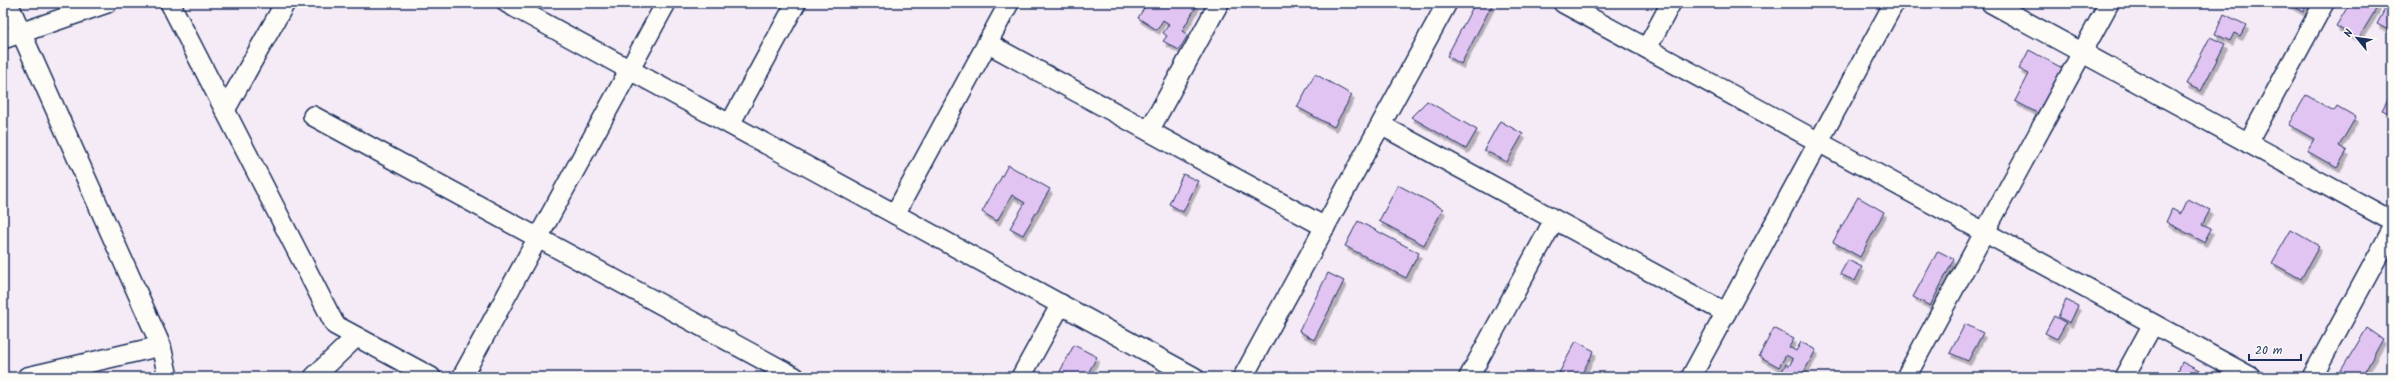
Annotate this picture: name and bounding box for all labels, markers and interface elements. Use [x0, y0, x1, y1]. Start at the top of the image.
north arrow [2337, 18, 2377, 58]
text: N [2340, 26, 2359, 41]
scale bar [2249, 336, 2301, 362]
text: 20 m [2255, 341, 2283, 360]

